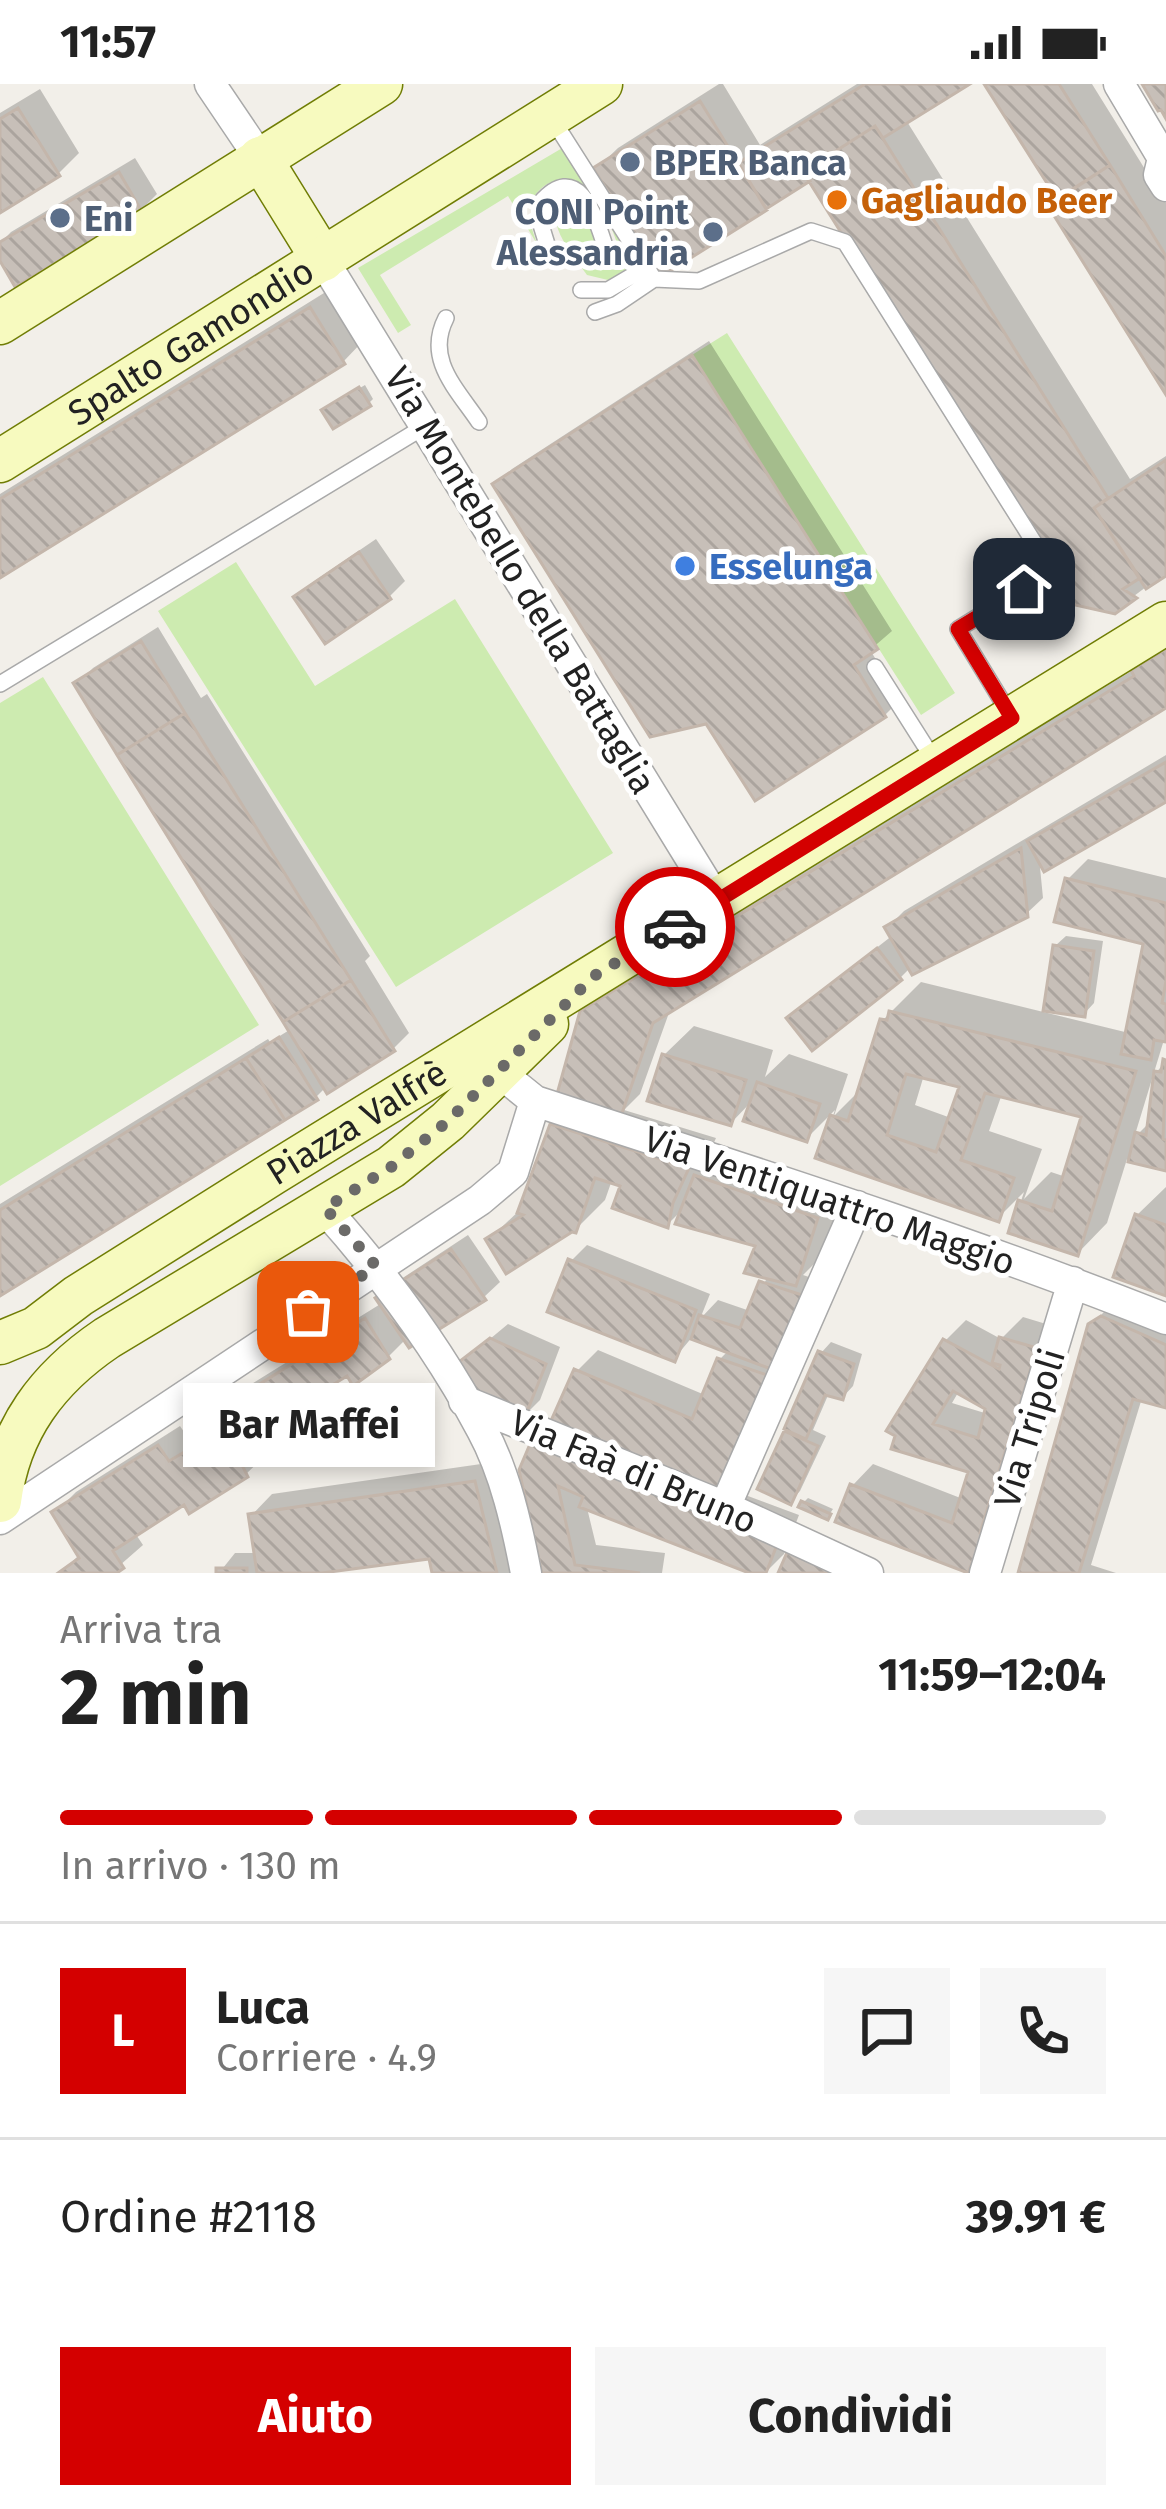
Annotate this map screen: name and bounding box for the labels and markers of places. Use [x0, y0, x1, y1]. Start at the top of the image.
place label: BPER Banca [654, 141, 847, 185]
marker: BPER Banca [617, 149, 643, 175]
place label: Gagliaudo Beer [861, 179, 1113, 223]
marker: Gagliaudo Beer [824, 187, 850, 213]
place label: CONI Point Alessandria [496, 190, 690, 275]
place label: Eni [84, 197, 134, 241]
marker: Eni [47, 205, 73, 231]
marker: CONI Point Alessandria [700, 219, 726, 245]
pin [973, 538, 1075, 640]
place label: Esselunga [709, 545, 873, 589]
marker: Esselunga [672, 553, 698, 579]
pin [257, 1261, 359, 1363]
callout: Bar Maffei [182, 1384, 434, 1468]

